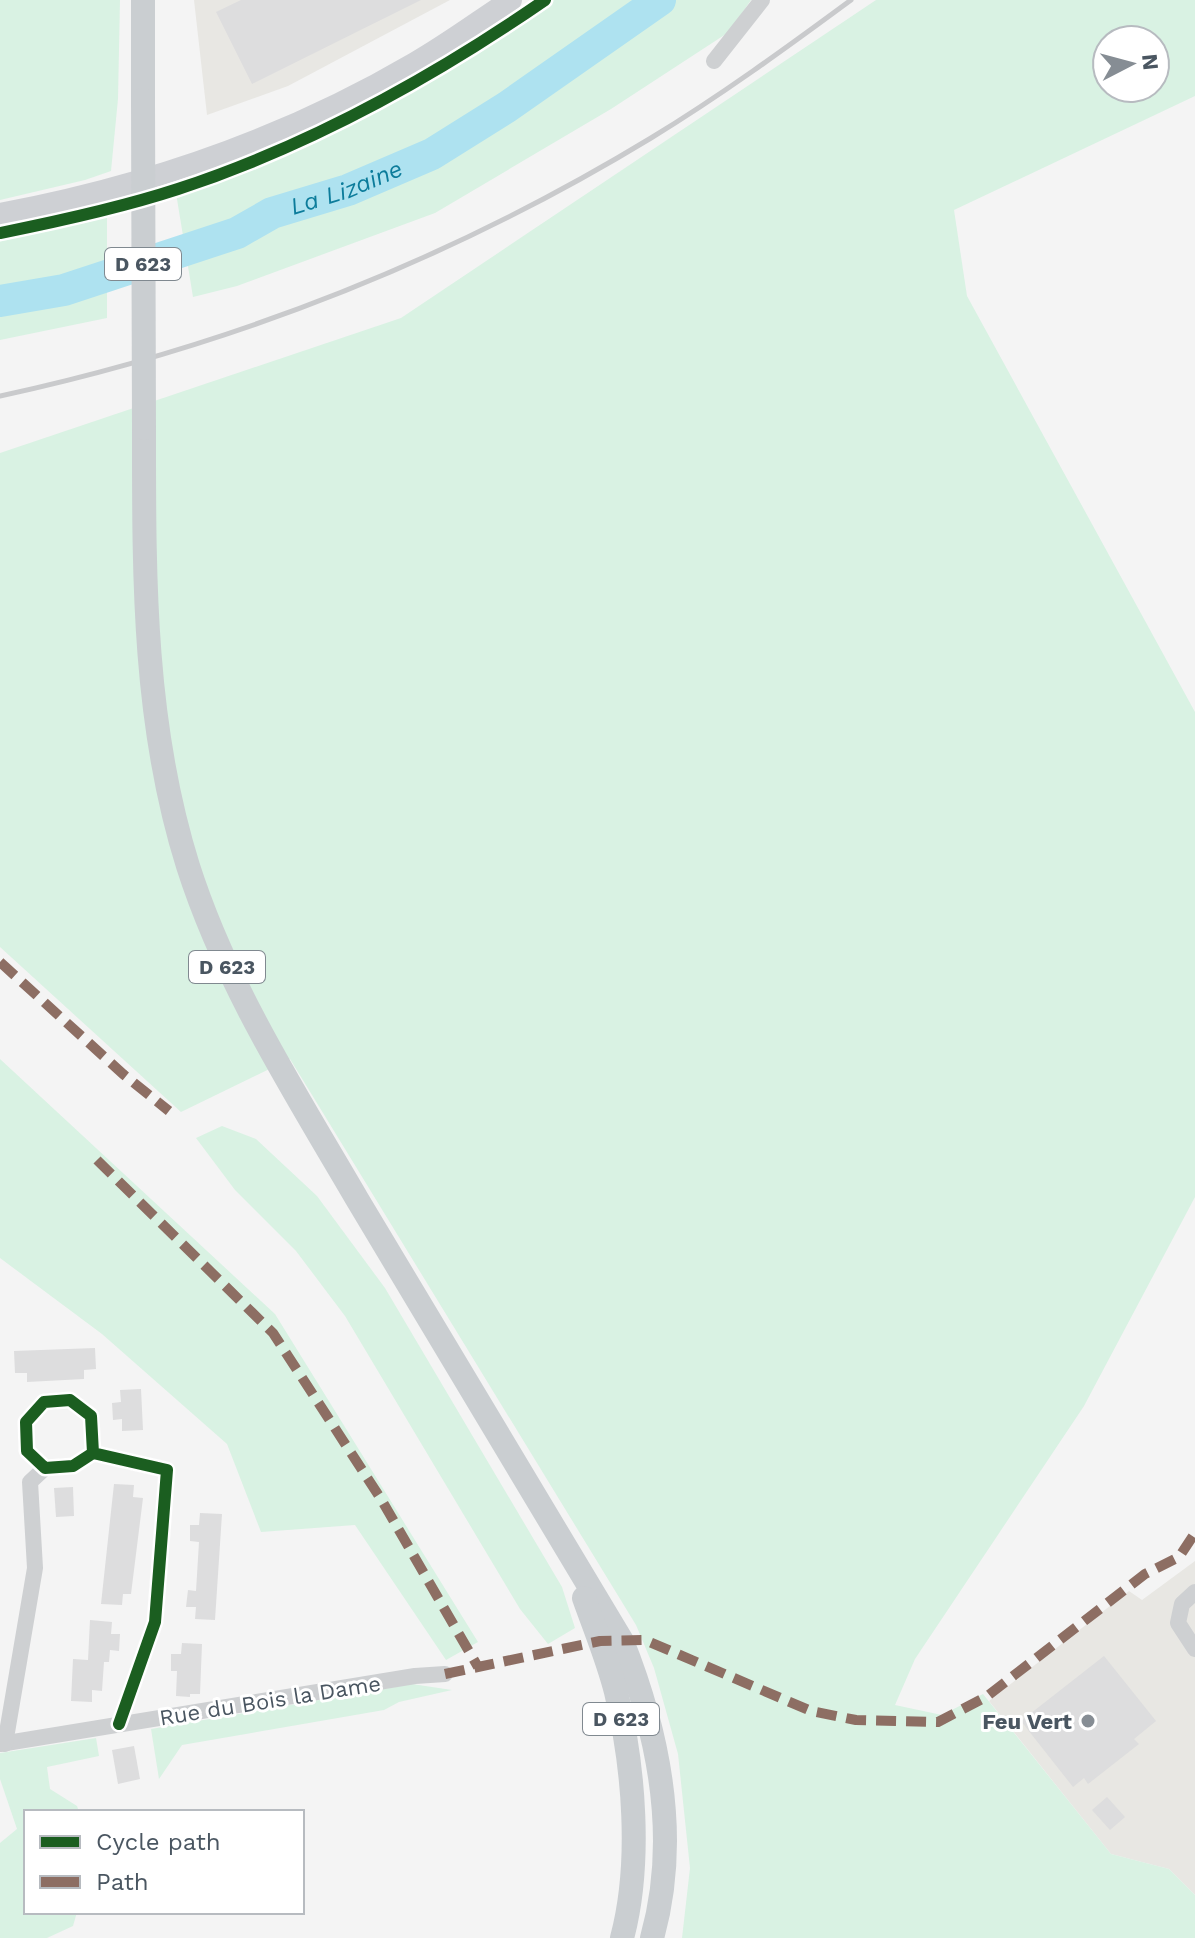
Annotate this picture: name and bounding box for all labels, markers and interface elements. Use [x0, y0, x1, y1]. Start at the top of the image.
north arrow [1091, 24, 1171, 104]
text: N [1137, 53, 1164, 71]
water label: La Lizaine [287, 154, 407, 221]
road number: D 623 [105, 248, 181, 280]
road number: D 623 [189, 951, 265, 983]
street label: Rue du Bois la Dame [158, 1671, 383, 1730]
road number: D 623 [583, 1703, 659, 1735]
place label: Feu Vert [982, 1709, 1072, 1734]
marker: Feu Vert [1079, 1712, 1097, 1730]
legend [24, 1810, 304, 1914]
text: Cycle path [96, 1828, 221, 1856]
text: Path [96, 1868, 149, 1896]

